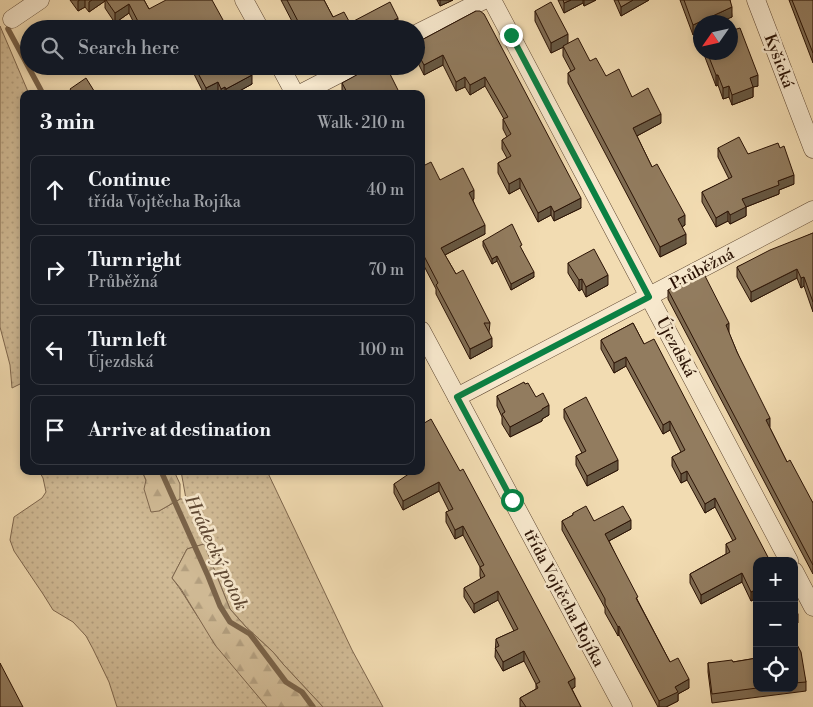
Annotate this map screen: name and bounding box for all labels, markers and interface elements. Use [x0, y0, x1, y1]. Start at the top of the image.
north arrow [693, 15, 738, 60]
search box [20, 20, 425, 75]
route end [500, 24, 523, 47]
street label: Kyšická [760, 31, 799, 92]
icon: search [38, 34, 66, 62]
text: Search here [78, 36, 179, 60]
text: 3 min [40, 110, 95, 136]
text: Walk · 210 m [317, 113, 405, 133]
text: Continue [88, 168, 171, 192]
icon: ahead [41, 176, 69, 204]
text: 40 m [367, 180, 404, 200]
text: třída Vojtěcha Rojíka [88, 192, 241, 212]
street label: Průběžná [666, 243, 738, 294]
text: Turn right [88, 248, 181, 272]
icon: right [41, 256, 69, 284]
text: 70 m [368, 260, 404, 280]
text: Průběžná [88, 272, 158, 292]
street label: Újezdská [652, 312, 702, 381]
text: Turn left [88, 328, 167, 352]
icon: left [41, 336, 69, 364]
text: 100 m [359, 340, 404, 360]
text: Újezdská [88, 352, 154, 372]
icon: arrive [41, 416, 69, 444]
text: Arrive at destination [88, 418, 271, 442]
route start [501, 489, 524, 512]
water label: Hrádecký potok [179, 491, 253, 614]
street label: třída Vojtěcha Rojíka [519, 526, 609, 671]
map controls [753, 557, 798, 692]
button: + [753, 557, 798, 602]
button: − [753, 602, 798, 647]
button: locate [753, 647, 798, 692]

